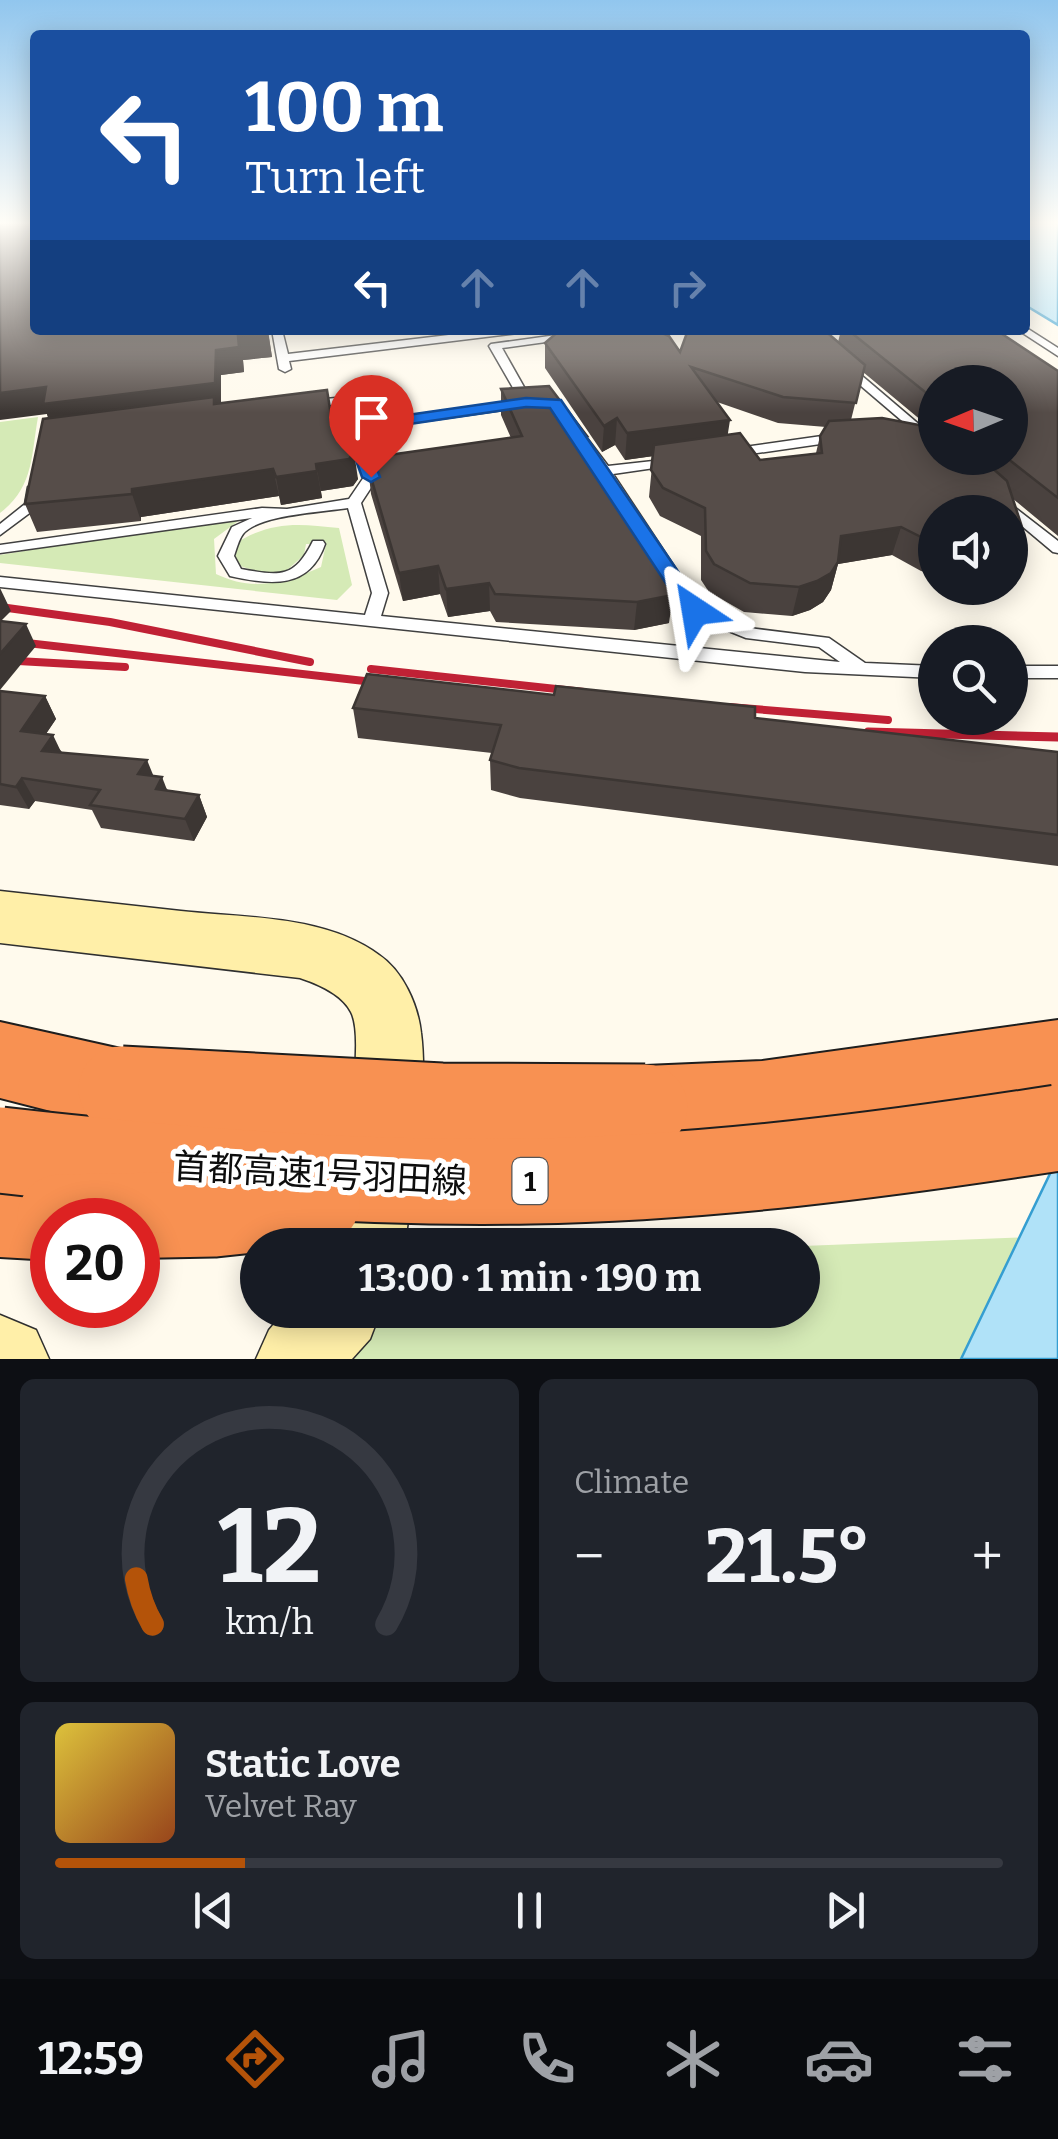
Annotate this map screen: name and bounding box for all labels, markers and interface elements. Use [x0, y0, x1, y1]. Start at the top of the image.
text: 100 m [245, 66, 444, 150]
icon: left [80, 70, 210, 200]
text: Turn left [245, 151, 425, 205]
icon: left [345, 260, 400, 315]
icon: ahead [450, 260, 505, 315]
icon: ahead [555, 260, 610, 315]
icon: right [660, 260, 715, 315]
north arrow [918, 365, 1028, 475]
map controls [918, 365, 1028, 735]
pin [329, 375, 414, 478]
icon: arrive [344, 390, 399, 445]
button: sound [918, 495, 1028, 605]
position arrow [643, 559, 747, 663]
button: search [918, 625, 1028, 735]
street label: 首都高速1号羽田線 [172, 1145, 468, 1203]
road number: 1 [512, 1158, 548, 1204]
speed limit sign: 20 [30, 1198, 160, 1328]
text: 13:00 · 1 min · 190 m [359, 1255, 701, 1301]
text: Climate [574, 1463, 689, 1501]
text: 12 [218, 1485, 321, 1610]
text: 21.5° [705, 1512, 871, 1602]
text: − [574, 1524, 604, 1590]
text: + [972, 1524, 1003, 1590]
text: km/h [225, 1601, 314, 1643]
text: Static Love [205, 1741, 401, 1787]
text: Velvet Ray [205, 1787, 357, 1825]
icon: previous [186, 1883, 241, 1938]
icon: pause [502, 1883, 557, 1938]
icon: next [818, 1883, 873, 1938]
icon: directions [220, 2024, 290, 2094]
icon: music [366, 2024, 436, 2094]
icon: phone [512, 2024, 582, 2094]
icon: climate [658, 2024, 728, 2094]
icon: car [804, 2024, 874, 2094]
icon: filters [950, 2024, 1020, 2094]
text: 12:59 [38, 2032, 144, 2086]

